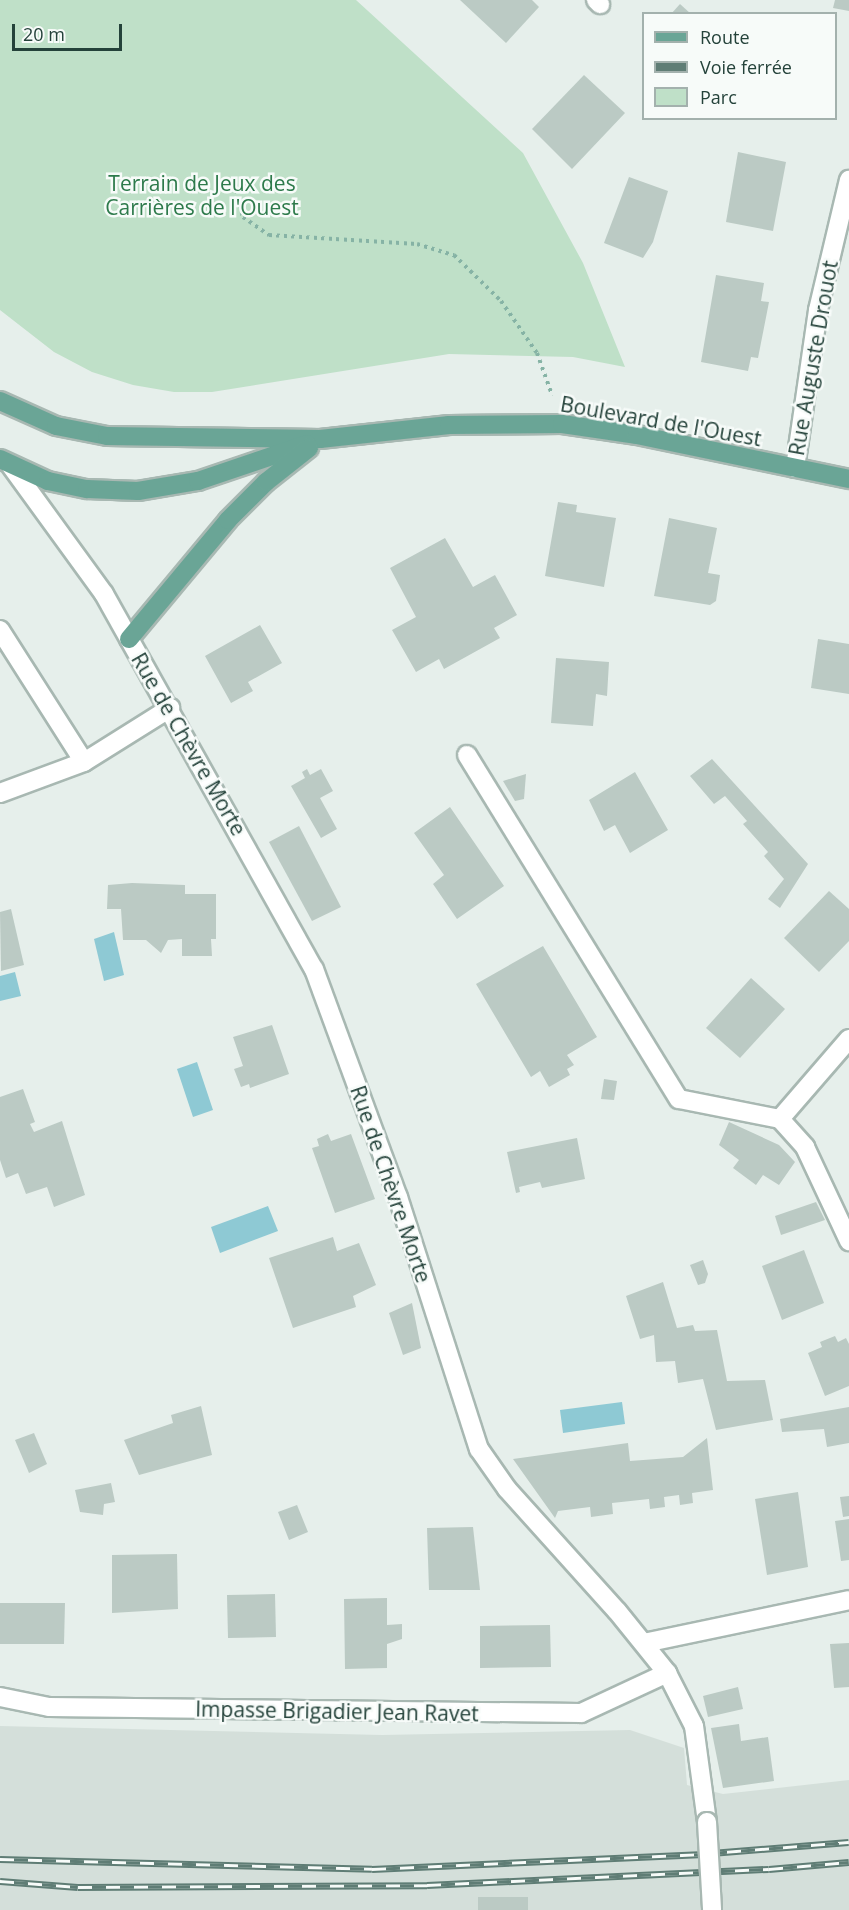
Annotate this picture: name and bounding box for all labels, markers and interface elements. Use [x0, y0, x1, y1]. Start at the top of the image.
scale bar [15, 12, 124, 50]
legend [642, 12, 837, 120]
text: 20 m [23, 22, 65, 46]
text: Route [700, 25, 750, 49]
text: Voie ferrée [700, 55, 792, 79]
text: Parc [700, 85, 737, 109]
park label: Terrain de Jeux des Carrières de l'Ouest [105, 170, 299, 220]
street label: Rue Auguste Drouot [783, 258, 843, 458]
street label: Boulevard de l'Ouest [559, 391, 763, 451]
street label: Rue de Chèvre Morte [126, 648, 252, 840]
street label: Rue de Chèvre Morte [345, 1082, 437, 1286]
street label: Impasse Brigadier Jean Ravet [195, 1696, 479, 1726]

